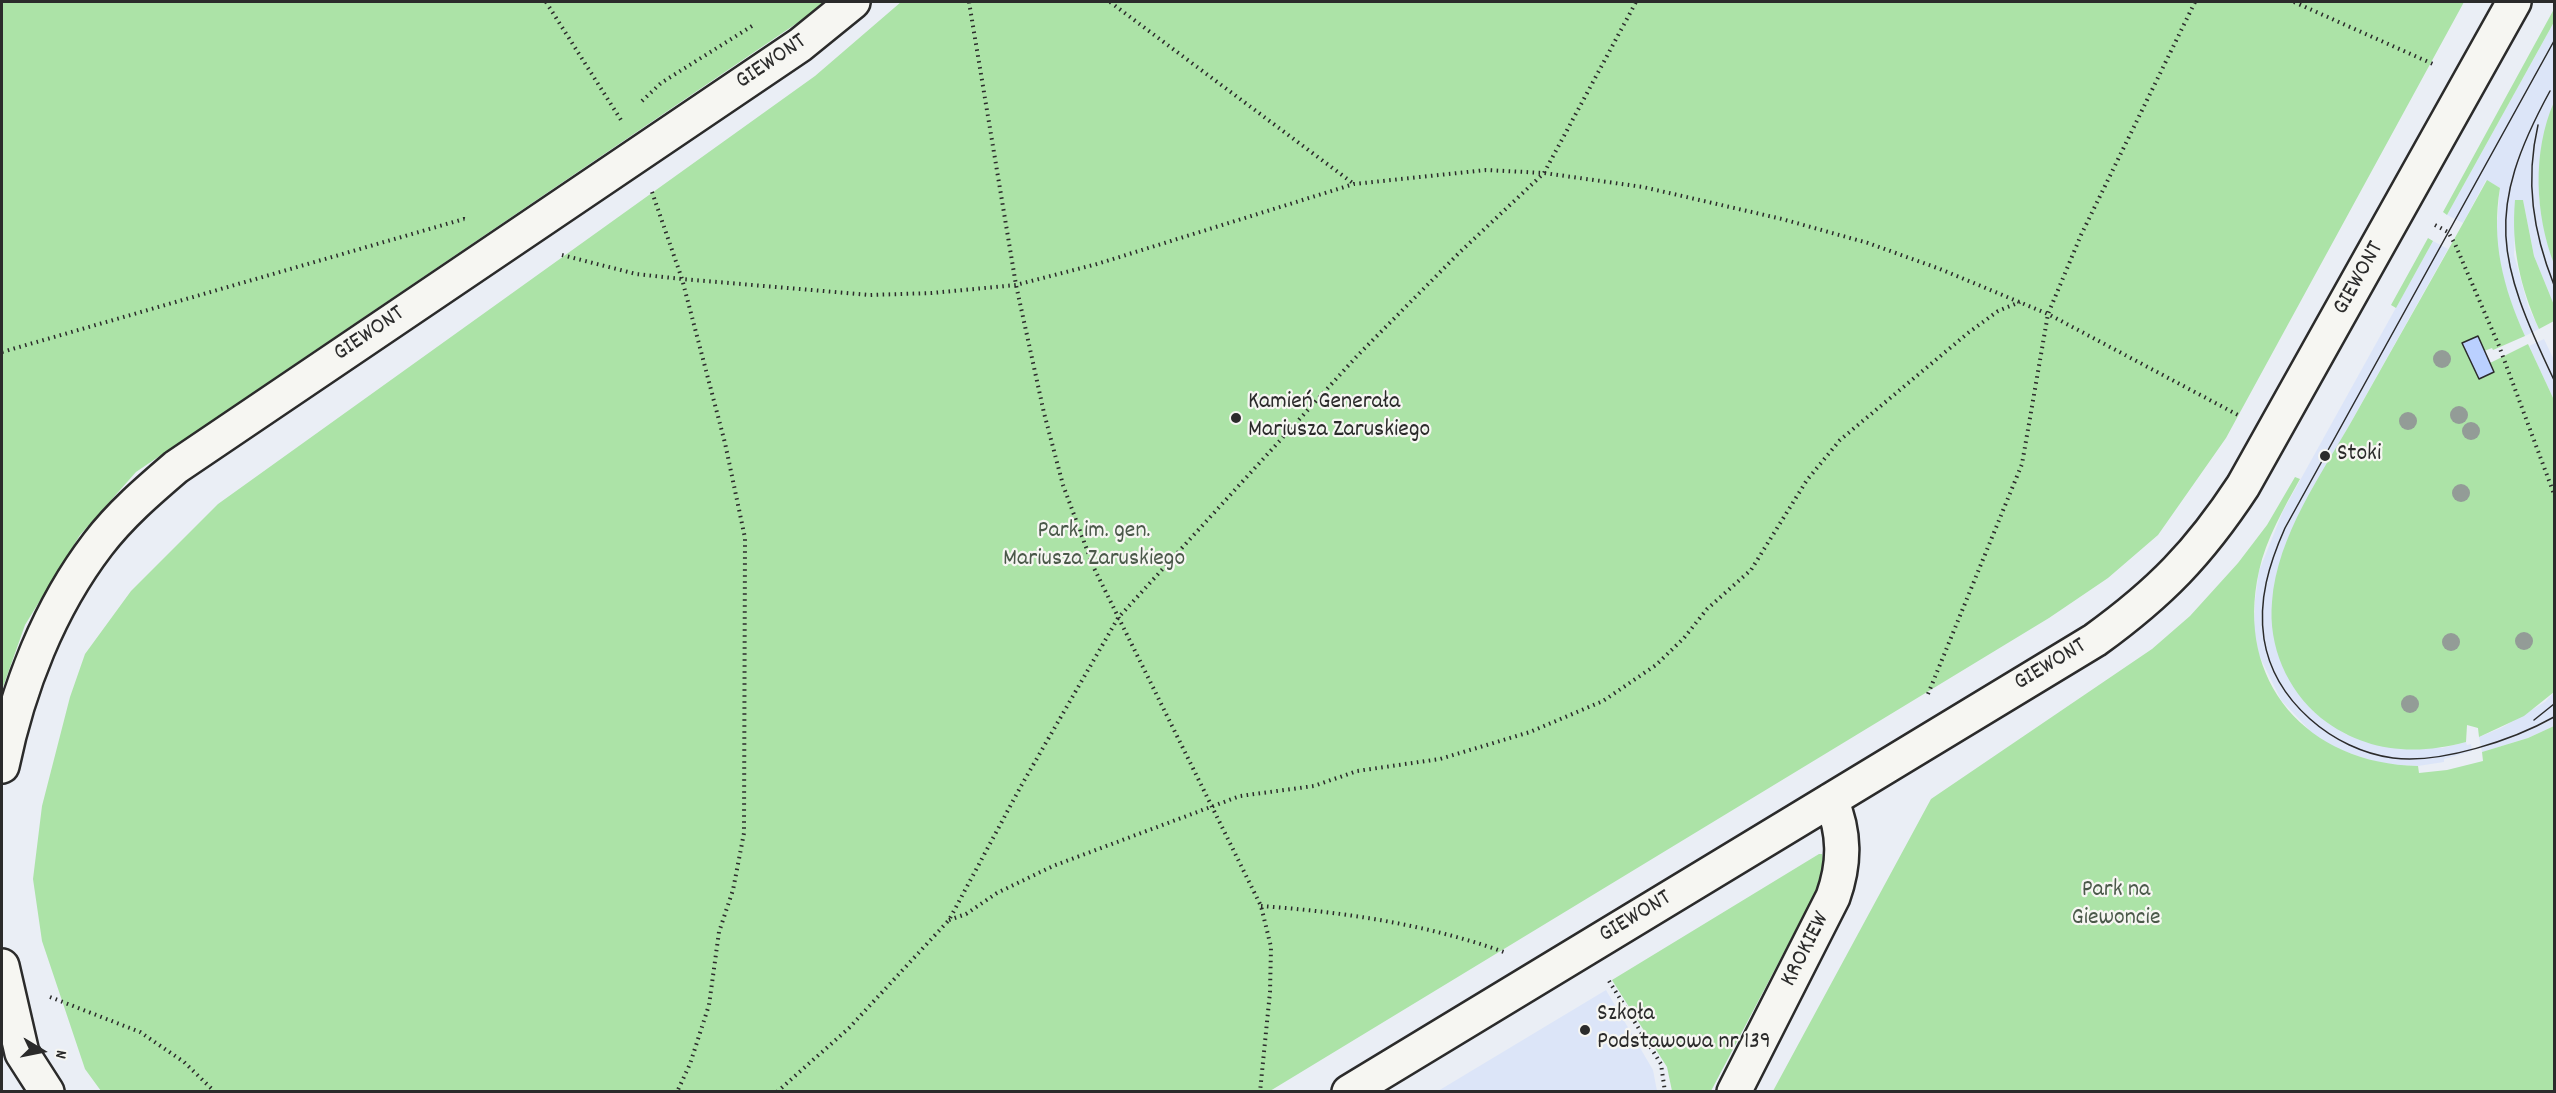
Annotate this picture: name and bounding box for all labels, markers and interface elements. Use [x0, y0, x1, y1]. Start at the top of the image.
street label: GIEWONT [731, 29, 813, 97]
street label: GIEWONT [2328, 237, 2392, 321]
street label: GIEWONT [329, 301, 411, 369]
place label: Kamień Generała Mariusza Zaruskiego [1248, 390, 1430, 446]
marker: Kamień Generała Mariusza Zaruskiego [1229, 411, 1243, 425]
place label: Stoki [2337, 442, 2381, 470]
marker: Stoki [2318, 449, 2332, 463]
park label: Park im. gen. Mariusza Zaruskiego [1003, 519, 1185, 575]
street label: GIEWONT [2010, 633, 2092, 699]
park label: Park na Giewoncie [2072, 878, 2160, 934]
street label: GIEWONT [1595, 885, 1677, 951]
street label: KROKIEW [1776, 908, 1838, 992]
place label: Szkoła Podstawowa nr 139 [1597, 1002, 1771, 1058]
north arrow [12, 1021, 72, 1081]
marker: Szkoła Podstawowa nr 139 [1578, 1023, 1592, 1037]
text: N [48, 1048, 72, 1060]

